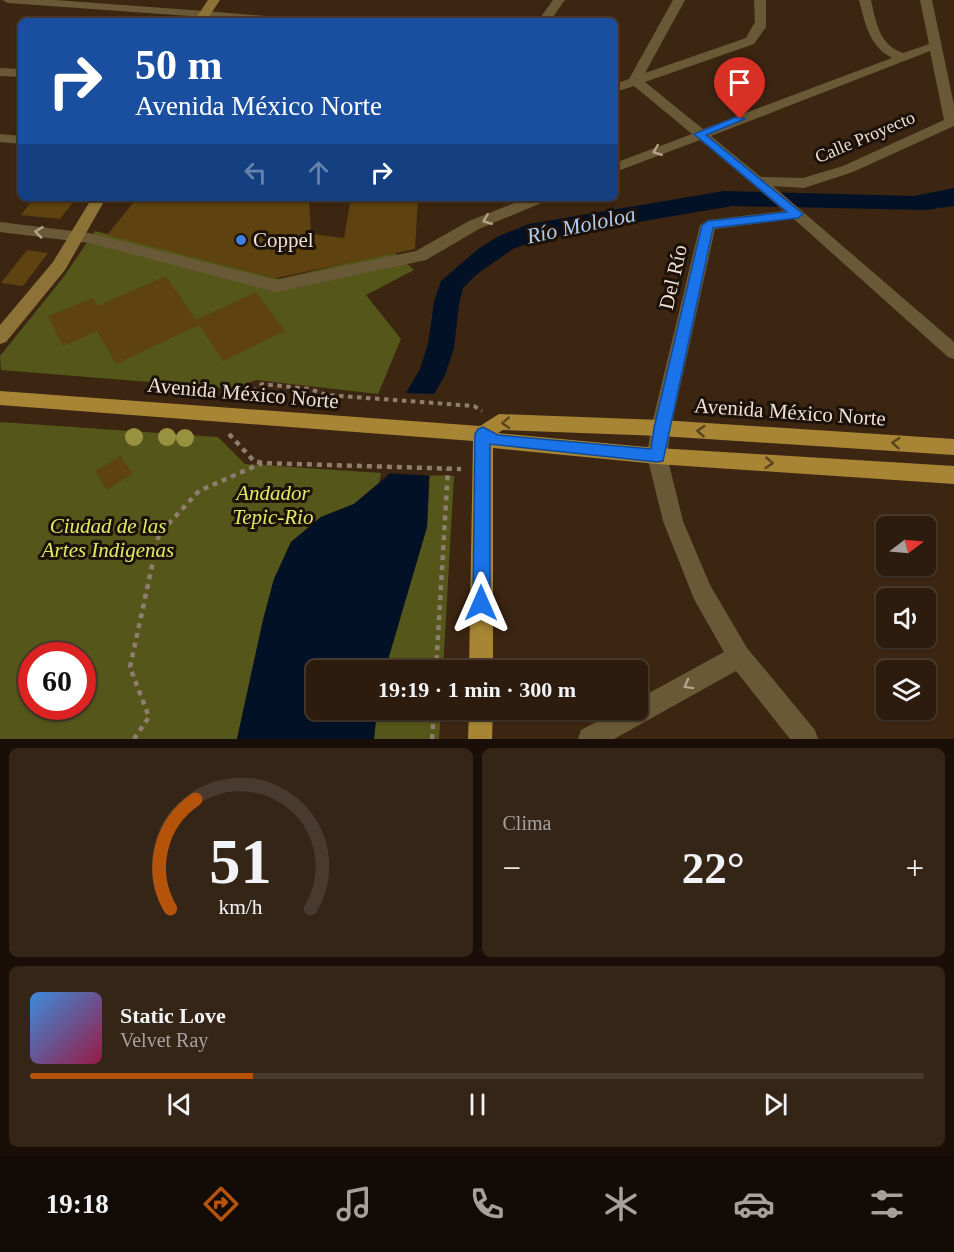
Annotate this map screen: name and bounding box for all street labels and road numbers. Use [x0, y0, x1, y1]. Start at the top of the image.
street label: Calle Proyecto [812, 107, 918, 167]
street label: Del Río [654, 242, 692, 312]
street label: Avenida México Norte [146, 373, 340, 413]
street label: Avenida México Norte [693, 393, 887, 431]

